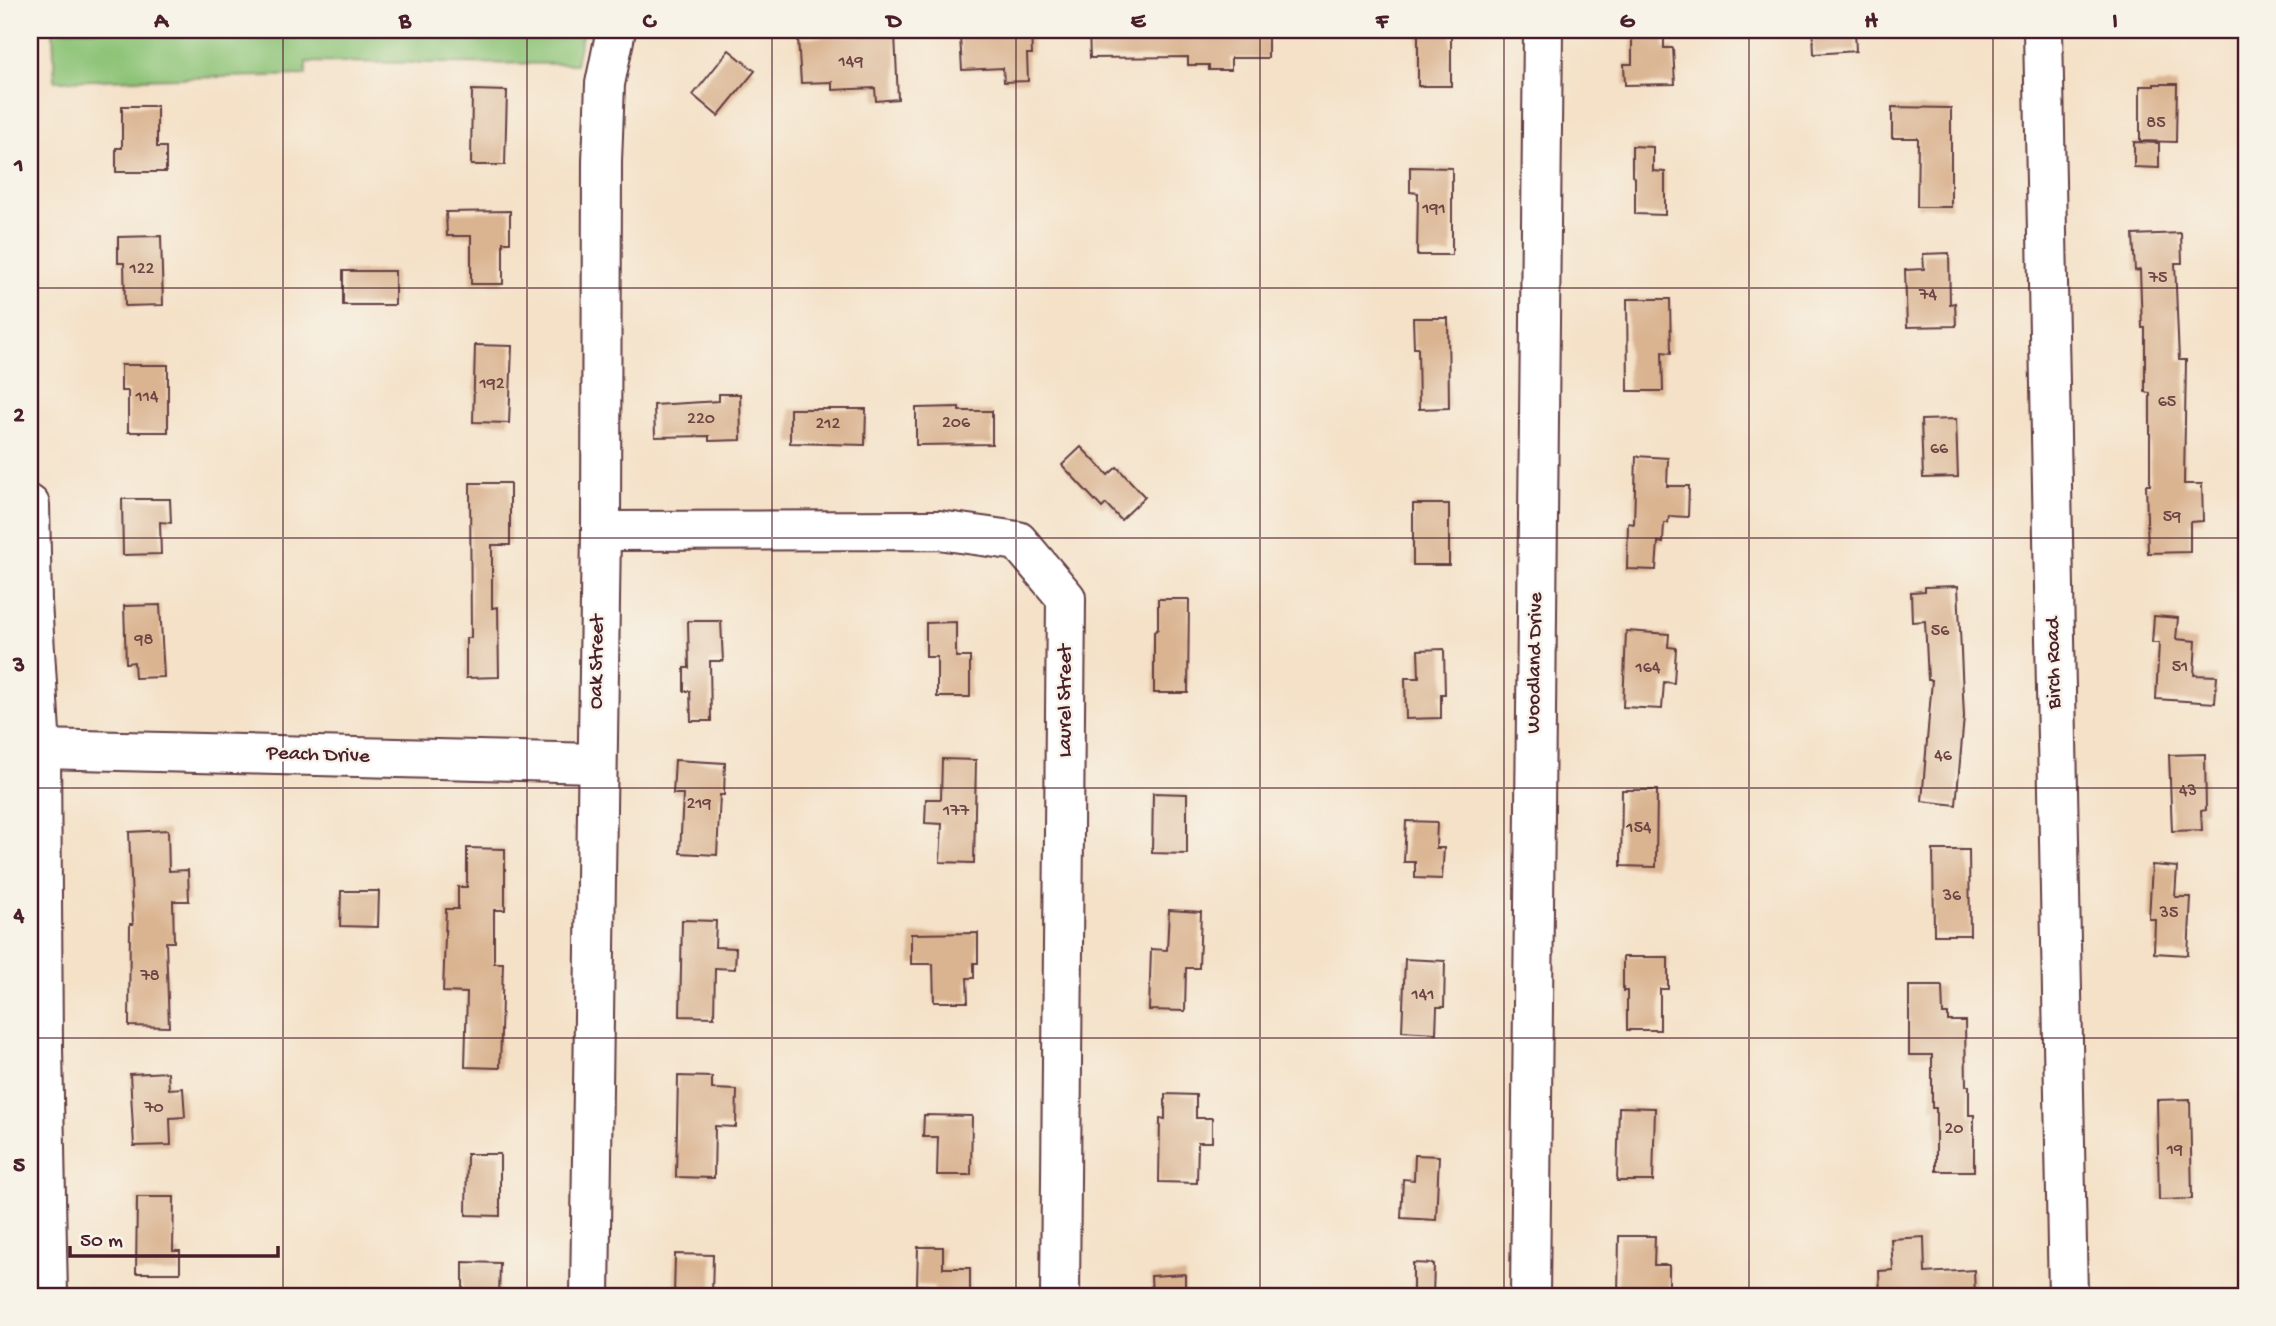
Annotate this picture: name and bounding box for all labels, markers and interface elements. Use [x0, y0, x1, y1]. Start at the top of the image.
text: A [153, 9, 169, 36]
text: B [398, 9, 412, 36]
text: C [643, 9, 658, 36]
text: D [885, 9, 903, 36]
text: E [1131, 9, 1147, 36]
text: F [1375, 9, 1390, 36]
text: G [1620, 9, 1636, 36]
text: H [1864, 9, 1878, 36]
text: I [2112, 9, 2118, 36]
house number: 149 [838, 52, 863, 73]
house number: 85 [2146, 113, 2166, 134]
text: 1 [13, 153, 24, 180]
house number: 191 [1421, 199, 1446, 220]
house number: 122 [129, 259, 155, 280]
house number: 75 [2148, 268, 2167, 289]
house number: 74 [1918, 285, 1937, 306]
house number: 192 [478, 374, 505, 395]
house number: 114 [134, 387, 159, 408]
house number: 65 [2158, 392, 2176, 413]
text: 2 [13, 403, 25, 430]
house number: 220 [687, 409, 715, 430]
house number: 206 [942, 413, 971, 434]
house number: 212 [816, 414, 841, 435]
house number: 66 [1930, 439, 1949, 460]
house number: 59 [2163, 507, 2181, 528]
street label: Woodland Drive [1522, 591, 1550, 734]
street label: Oak Street [585, 612, 611, 710]
street label: Birch Road [2042, 615, 2068, 710]
house number: 56 [1931, 621, 1950, 642]
house number: 98 [134, 630, 154, 651]
street label: Laurel Street [1054, 642, 1079, 758]
text: 3 [12, 653, 25, 680]
house number: 51 [2172, 657, 2188, 678]
house number: 164 [1635, 658, 1661, 679]
street label: Peach Drive [265, 742, 371, 770]
house number: 46 [1934, 746, 1953, 767]
house number: 43 [2179, 781, 2197, 802]
house number: 219 [686, 794, 712, 815]
house number: 177 [942, 801, 970, 822]
house number: 154 [1625, 818, 1652, 839]
house number: 36 [1942, 886, 1962, 907]
text: 4 [13, 903, 25, 930]
house number: 35 [2159, 903, 2178, 924]
house number: 78 [139, 966, 160, 987]
house number: 141 [1410, 985, 1435, 1006]
house number: 70 [143, 1098, 164, 1119]
house number: 20 [1944, 1119, 1964, 1140]
house number: 19 [2166, 1140, 2183, 1161]
text: 5 [13, 1153, 25, 1180]
scale bar [70, 1214, 278, 1258]
text: 50 m [80, 1230, 123, 1255]

